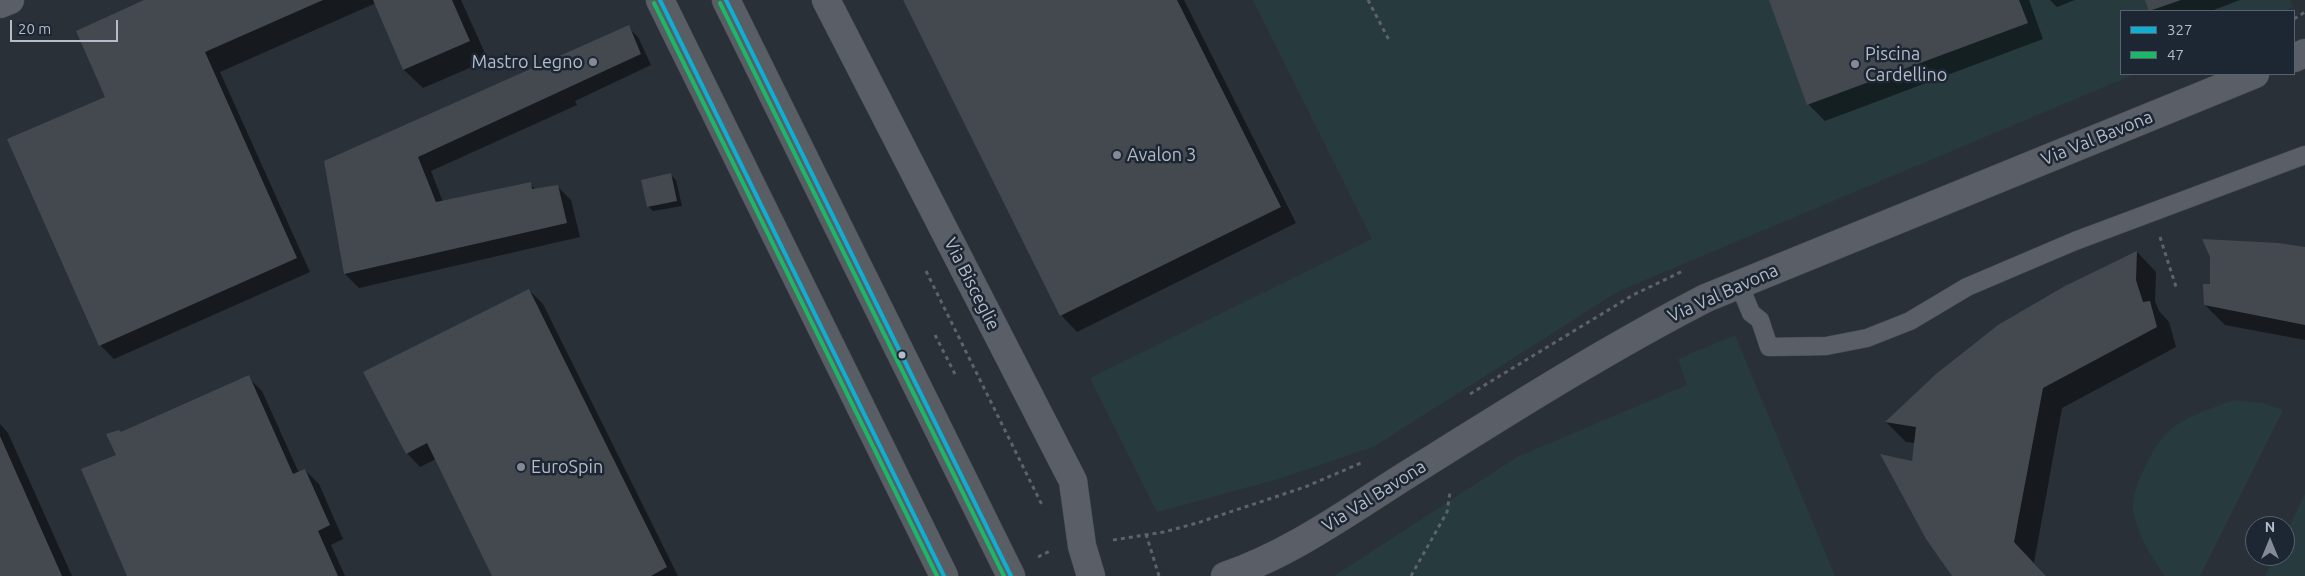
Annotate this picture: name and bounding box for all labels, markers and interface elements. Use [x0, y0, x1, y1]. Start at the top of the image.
scale bar [12, 10, 120, 42]
legend [2120, 10, 2295, 75]
text: 20 m [18, 20, 51, 37]
text: 327 [2167, 21, 2192, 38]
place label: Piscina Cardellino [1865, 43, 1947, 86]
text: 47 [2167, 46, 2184, 63]
place label: Mastro Legno [472, 51, 583, 73]
marker: Mastro Legno [587, 56, 599, 68]
marker: Piscina Cardellino [1849, 58, 1861, 70]
street label: Via Val Bavona [2038, 106, 2156, 170]
place label: Avalon 3 [1127, 144, 1196, 166]
marker: Avalon 3 [1111, 149, 1123, 161]
street label: Via Bisceglie [939, 234, 1005, 334]
street label: Via Val Bavona [1665, 259, 1781, 327]
unlabelled marker [897, 350, 907, 360]
street label: Via Val Bavona [1318, 455, 1430, 537]
place label: EuroSpin [531, 456, 603, 478]
marker: EuroSpin [515, 461, 527, 473]
north arrow [2245, 516, 2295, 566]
text: N [2265, 519, 2275, 535]

